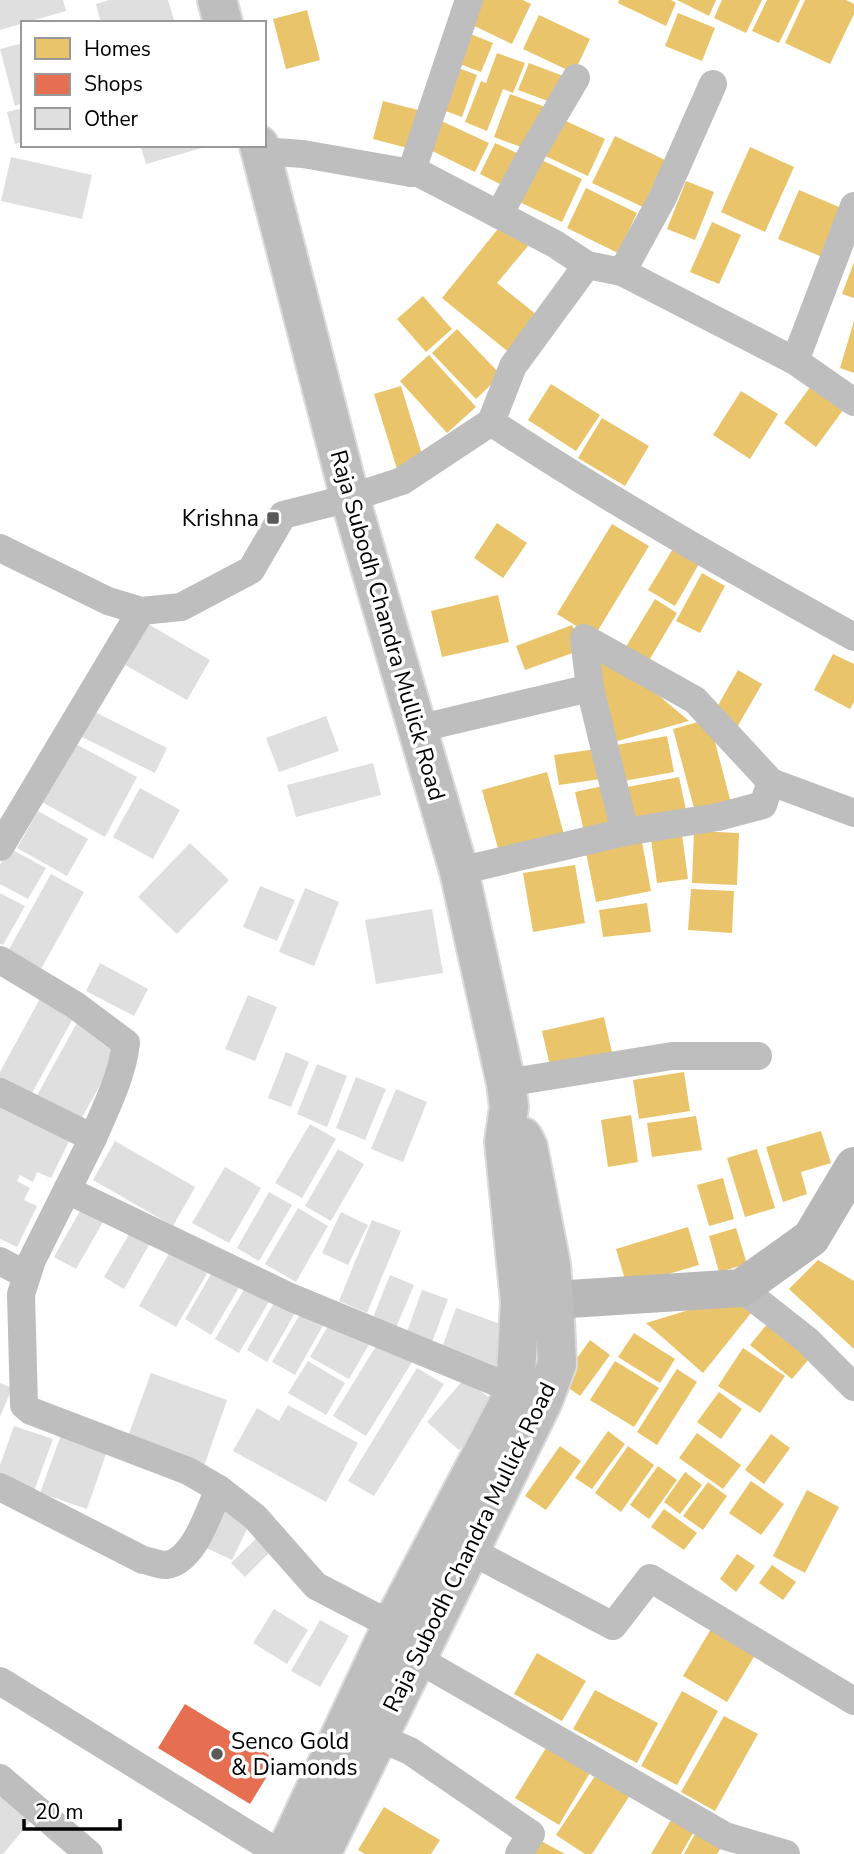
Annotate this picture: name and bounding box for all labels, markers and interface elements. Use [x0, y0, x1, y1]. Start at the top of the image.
legend [21, 21, 266, 147]
text: Homes [84, 35, 151, 63]
text: Shops [84, 70, 143, 98]
text: Other [84, 105, 139, 133]
street label: Raja Subodh Chandra Mullick Road [323, 446, 452, 804]
place label: Krishna [182, 503, 259, 534]
marker: Krishna [265, 510, 281, 526]
street label: Raja Subodh Chandra Mullick Road [376, 1377, 563, 1717]
place label: Senco Gold & Diamonds [231, 1726, 357, 1783]
marker: Senco Gold & Diamonds [209, 1746, 225, 1762]
scale bar [24, 1787, 121, 1831]
text: 20 m [35, 1798, 84, 1826]

